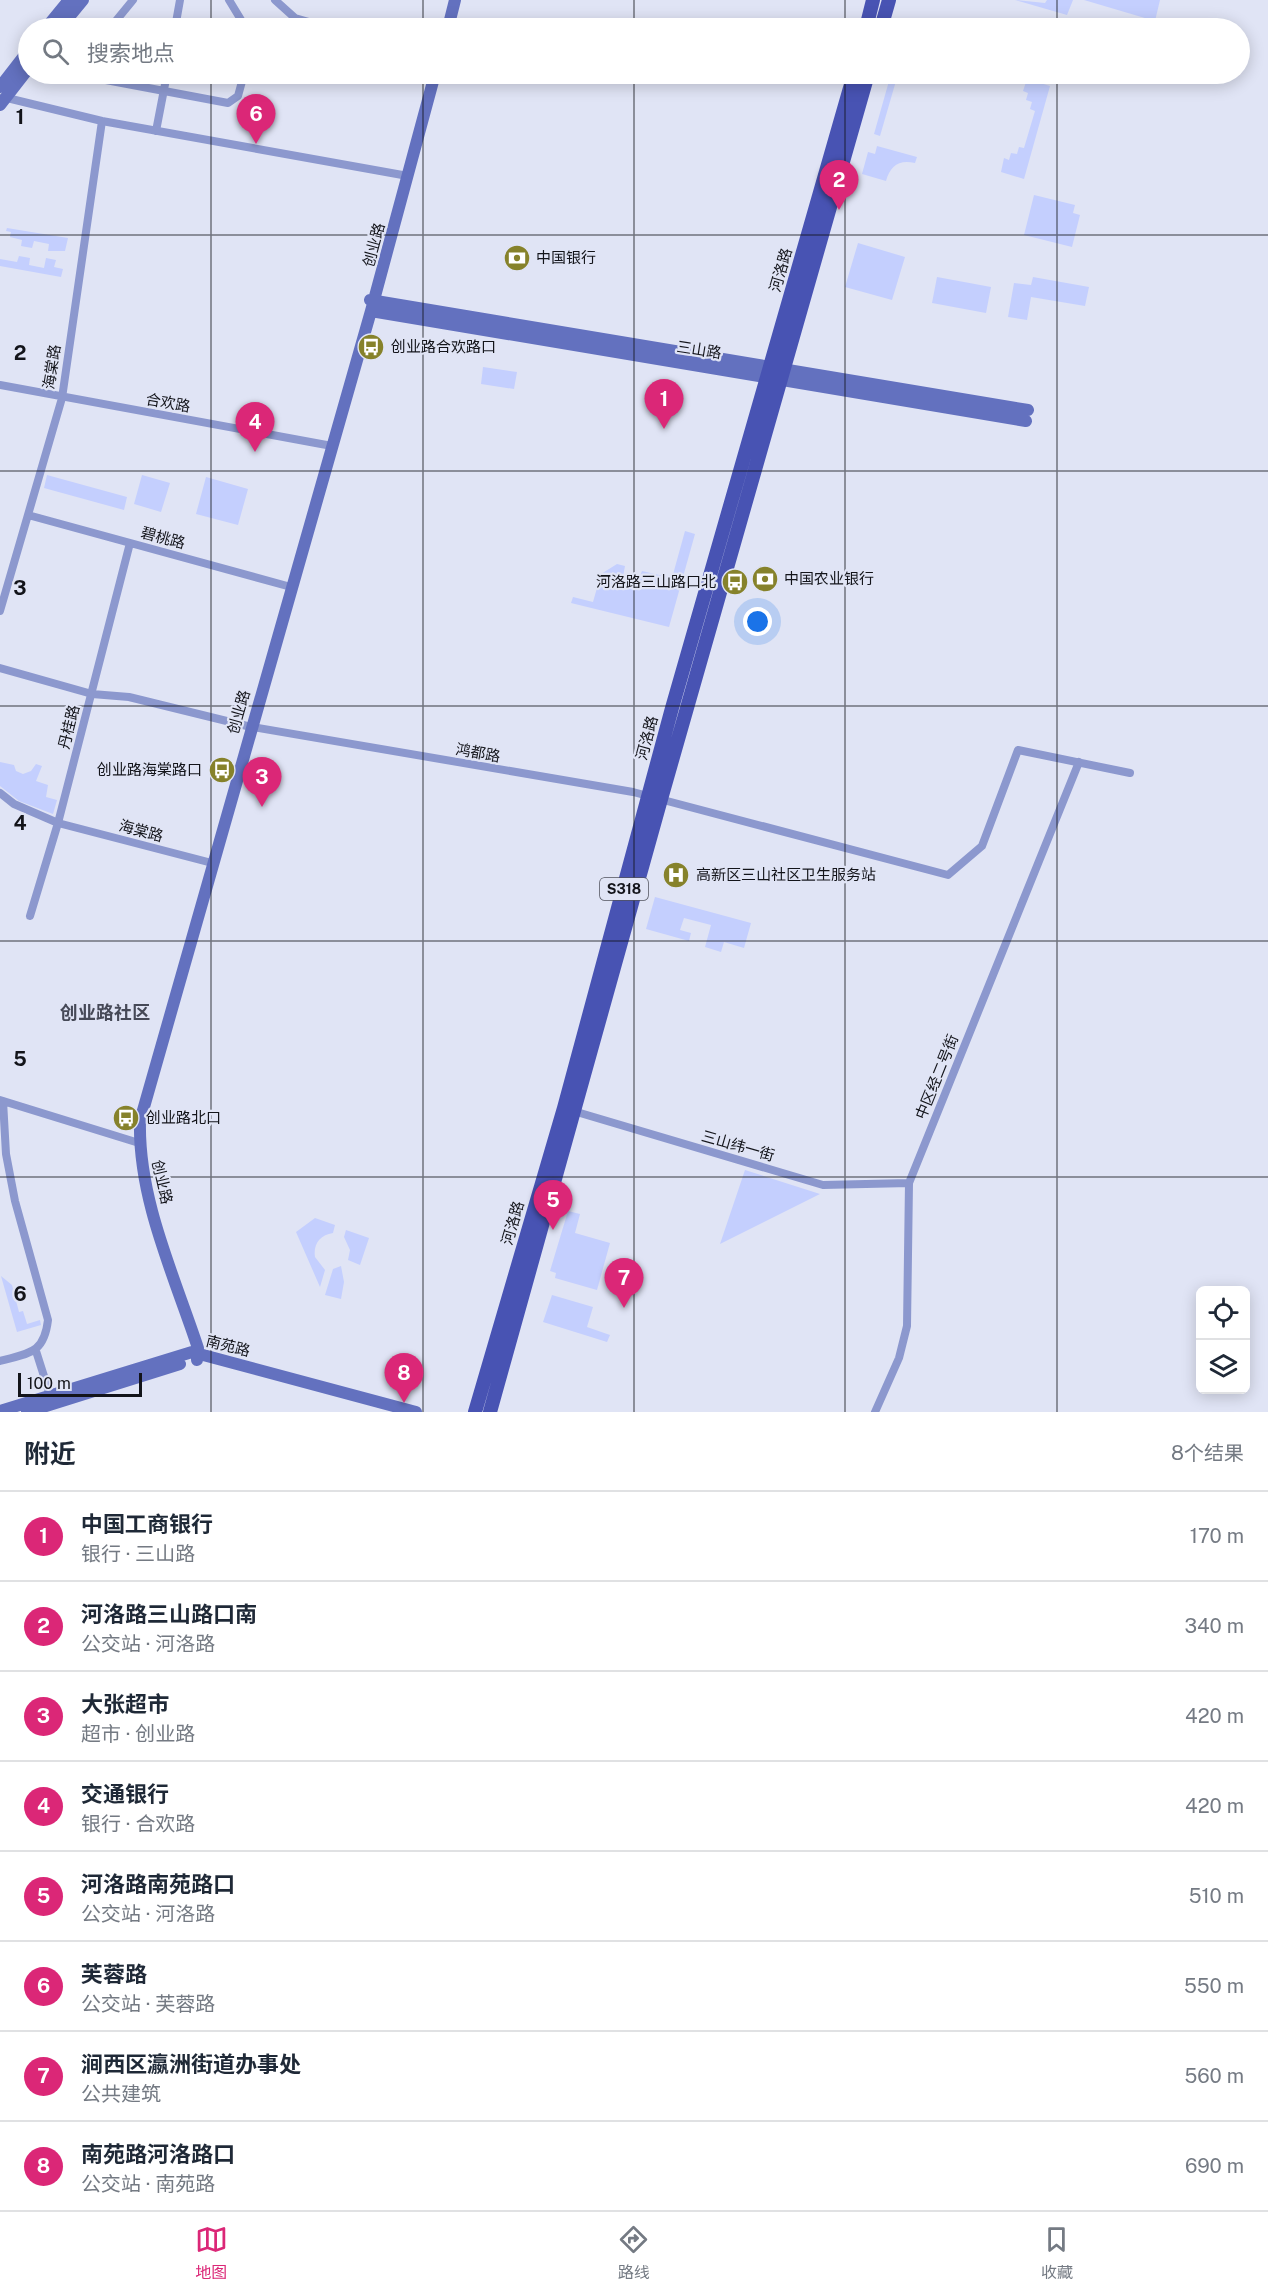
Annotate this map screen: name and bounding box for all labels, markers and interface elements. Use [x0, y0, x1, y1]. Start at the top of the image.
search box [18, 18, 1250, 84]
icon: search [39, 35, 72, 68]
text: 搜索地点 [87, 40, 175, 66]
pin: 6 [236, 94, 276, 144]
text: 1 [16, 105, 24, 129]
pin: 2 [820, 160, 858, 210]
street label: 创业路 [359, 221, 388, 269]
bank icon: 中国银行 [502, 243, 532, 273]
street label: 河洛路 [766, 246, 795, 294]
place label: 中国银行 [536, 249, 596, 266]
bus stop icon: 创业路合欢路口 [356, 332, 386, 362]
place label: 创业路合欢路口 [391, 338, 496, 355]
street label: 三山路 [676, 338, 723, 361]
text: 2 [14, 341, 26, 365]
street label: 海棠路 [40, 343, 63, 390]
pin: 1 [644, 380, 684, 429]
street label: 合欢路 [144, 390, 192, 415]
pin: 4 [236, 402, 274, 452]
street label: 碧桃路 [139, 523, 187, 552]
bank icon: 中国农业银行 [750, 564, 780, 594]
bus stop icon: 河洛路三山路口北 [720, 567, 750, 597]
place label: 中国农业银行 [784, 570, 874, 587]
place label: 河洛路三山路口北 [596, 573, 716, 590]
text: 3 [13, 576, 27, 600]
your location [743, 607, 772, 636]
street label: 创业路 [224, 688, 253, 736]
street label: 丹桂路 [55, 703, 82, 751]
street label: 河洛路 [632, 714, 661, 762]
street label: 鸿都路 [454, 740, 502, 765]
bus stop icon: 创业路海棠路口 [207, 755, 237, 785]
pin: 3 [242, 758, 282, 807]
place label: 创业路海棠路口 [97, 761, 202, 778]
text: 4 [13, 811, 27, 835]
street label: 海棠路 [117, 816, 165, 845]
hospital icon: 高新区三山社区卫生服务站 [661, 860, 691, 890]
place label: 高新区三山社区卫生服务站 [696, 866, 876, 883]
road number: S318 [600, 878, 648, 900]
district label: 创业路社区 [60, 1002, 150, 1023]
street label: 中区经二号街 [912, 1032, 961, 1122]
text: 5 [13, 1047, 27, 1071]
bus stop icon: 创业路北口 [111, 1103, 141, 1133]
place label: 创业路北口 [146, 1109, 221, 1126]
street label: 三山纬一街 [700, 1127, 777, 1164]
street label: 创业路 [149, 1158, 176, 1206]
pin: 5 [534, 1180, 572, 1230]
street label: 河洛路 [498, 1199, 527, 1247]
pin: 7 [604, 1258, 644, 1308]
text: 6 [13, 1282, 27, 1306]
map controls [1196, 1286, 1250, 1394]
button: locate [1196, 1286, 1250, 1340]
street label: 南苑路 [204, 1332, 252, 1359]
button: layers [1196, 1340, 1250, 1394]
pin: 8 [384, 1354, 424, 1403]
scale bar [18, 1370, 142, 1398]
text: 100 m [27, 1374, 71, 1393]
text: 附近 [24, 1438, 76, 1469]
text: 8个结果 [1171, 1441, 1244, 1465]
text: 中国工商银行 [81, 1511, 213, 1537]
text: 1 [39, 1524, 48, 1548]
text: 170 m [1190, 1524, 1244, 1548]
text: 银行 · 三山路 [81, 1542, 195, 1566]
text: 河洛路三山路口南 [81, 1601, 257, 1627]
text: 2 [37, 1614, 50, 1638]
text: 340 m [1184, 1614, 1244, 1638]
text: 公交站 · 河洛路 [81, 1632, 215, 1656]
text: 大张超市 [81, 1691, 169, 1717]
text: 3 [37, 1704, 50, 1728]
text: 420 m [1185, 1704, 1244, 1728]
text: 超市 · 创业路 [81, 1722, 195, 1746]
text: 交通银行 [81, 1781, 169, 1807]
text: 4 [37, 1794, 50, 1818]
text: 420 m [1185, 1794, 1244, 1818]
text: 银行 · 合欢路 [81, 1812, 195, 1836]
text: 河洛路南苑路口 [81, 1871, 235, 1897]
text: 5 [37, 1884, 50, 1908]
text: 510 m [1189, 1884, 1244, 1908]
text: 公交站 · 河洛路 [81, 1902, 215, 1926]
text: 芙蓉路 [81, 1961, 147, 1987]
text: 6 [37, 1974, 50, 1998]
text: 550 m [1184, 1974, 1244, 1998]
text: 公交站 · 芙蓉路 [81, 1992, 215, 2016]
text: 涧西区瀛洲街道办事处 [81, 2051, 301, 2077]
text: 7 [37, 2064, 50, 2088]
text: 560 m [1184, 2064, 1244, 2088]
text: 公共建筑 [81, 2082, 161, 2106]
text: 南苑路河洛路口 [81, 2141, 235, 2167]
text: 8 [37, 2154, 50, 2178]
text: 690 m [1185, 2154, 1244, 2178]
text: 公交站 · 南苑路 [81, 2172, 215, 2196]
tab: 地图 [195, 2223, 228, 2283]
tab: 路线 [617, 2223, 650, 2283]
tab: 收藏 [1040, 2223, 1073, 2283]

